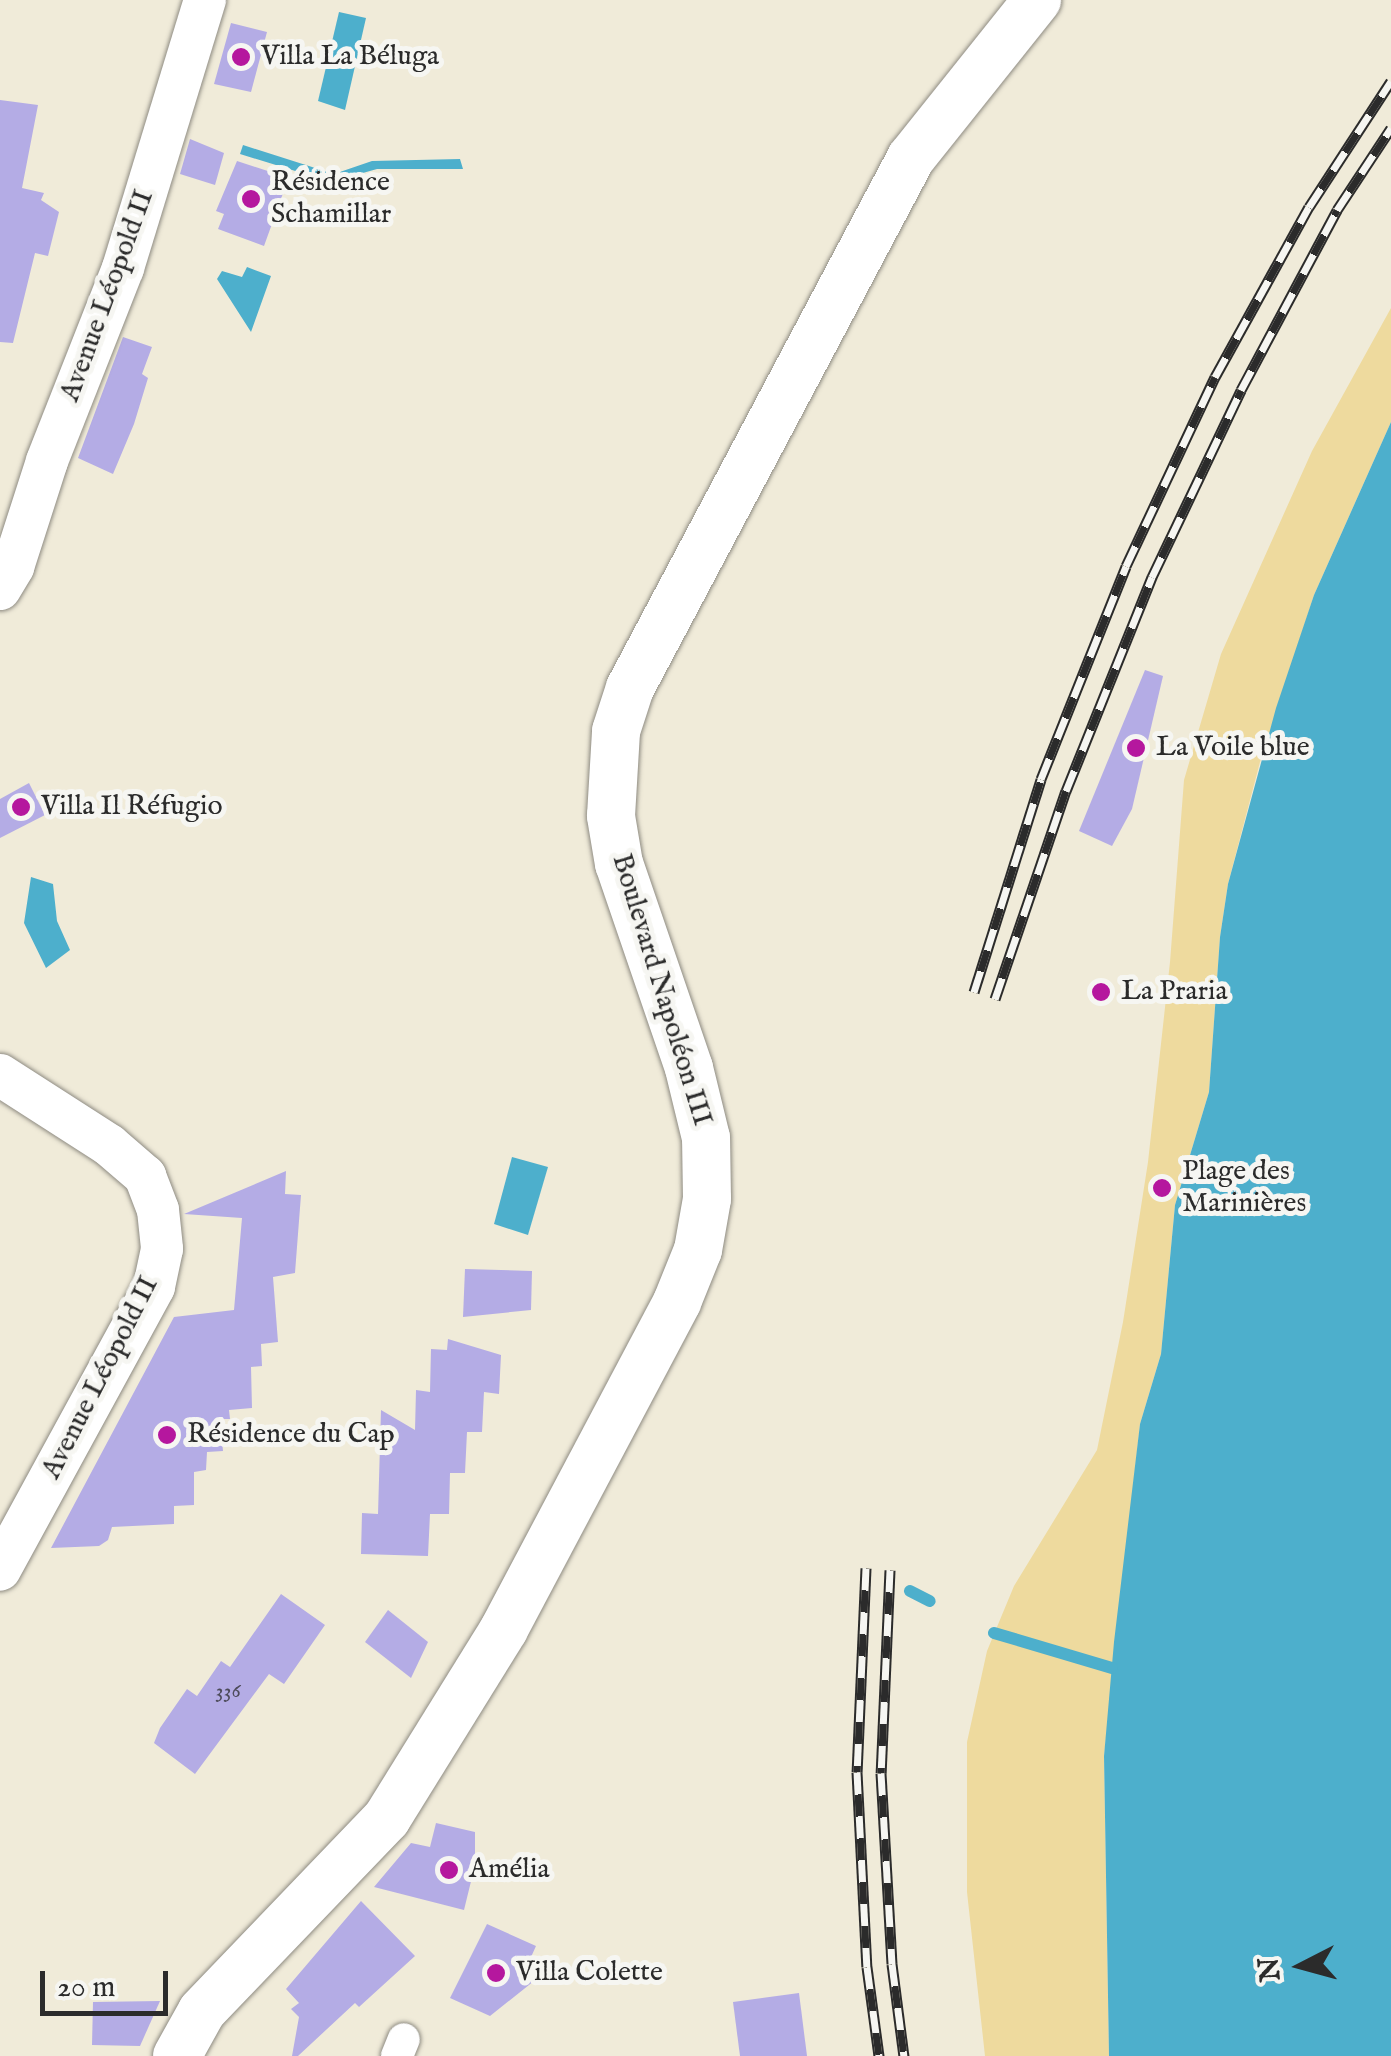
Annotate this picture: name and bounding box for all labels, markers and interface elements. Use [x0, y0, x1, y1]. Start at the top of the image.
place label: Villa La Béluga [261, 40, 439, 74]
marker: Villa La Béluga [230, 46, 252, 68]
place label: Résidence Schamillar [271, 166, 391, 232]
street label: Avenue Léopold II [54, 186, 162, 406]
marker: Résidence Schamillar [240, 188, 262, 210]
place label: La Voile blue [1156, 731, 1310, 765]
marker: La Voile blue [1125, 737, 1147, 759]
place label: Villa Il Réfugio [41, 790, 222, 824]
marker: Villa Il Réfugio [10, 796, 32, 818]
street label: Boulevard Napoléon III [604, 850, 718, 1130]
place label: La Praria [1121, 975, 1228, 1009]
marker: La Praria [1090, 981, 1112, 1003]
place label: Plage des Marinières [1182, 1155, 1306, 1221]
marker: Plage des Marinières [1151, 1177, 1173, 1199]
street label: Avenue Léopold II [36, 1271, 166, 1485]
place label: Résidence du Cap [187, 1418, 395, 1452]
marker: Résidence du Cap [156, 1424, 178, 1446]
house number: 336 [215, 1679, 241, 1705]
place label: Amélia [469, 1853, 550, 1887]
marker: Amélia [438, 1859, 460, 1881]
north arrow [1251, 1916, 1351, 2016]
scale bar [45, 1951, 172, 2013]
text: N [1252, 1955, 1289, 1983]
place label: Villa Colette [516, 1956, 663, 1990]
marker: Villa Colette [485, 1962, 507, 1984]
text: 20 m [57, 1969, 116, 2007]

